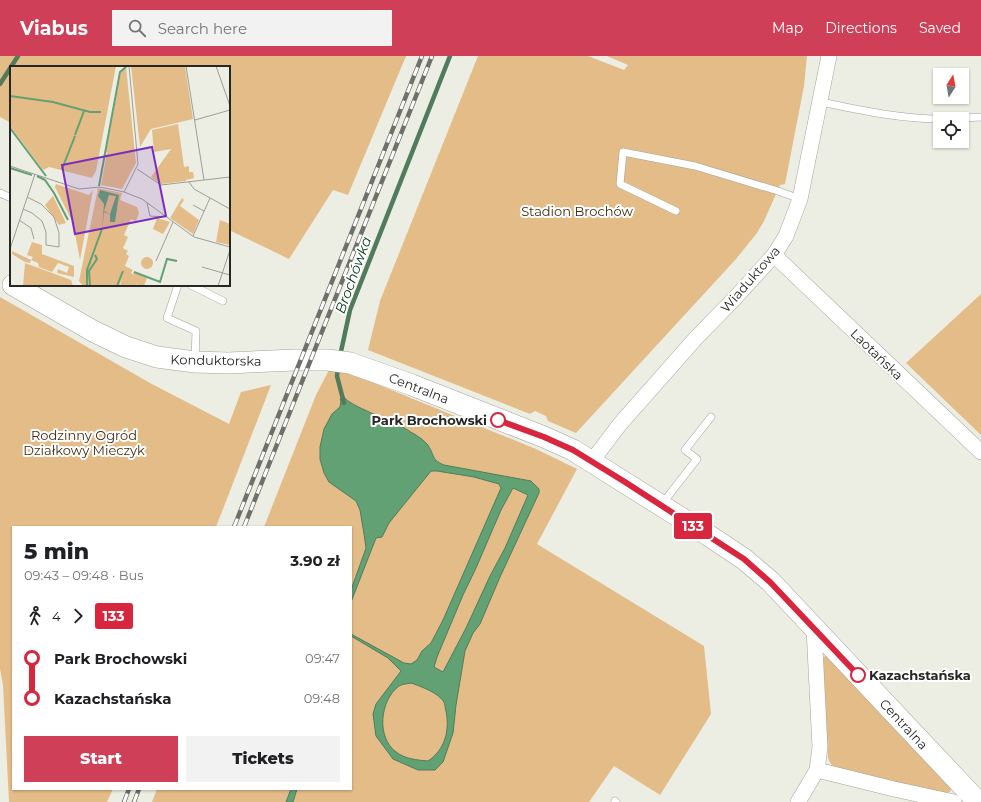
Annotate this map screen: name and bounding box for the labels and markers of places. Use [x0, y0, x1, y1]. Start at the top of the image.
place label: Park Brochowski [372, 412, 487, 428]
marker: Park Brochowski [490, 412, 506, 428]
marker: Kazachstańska [850, 667, 866, 683]
place label: Kazachstańska [869, 667, 971, 683]

